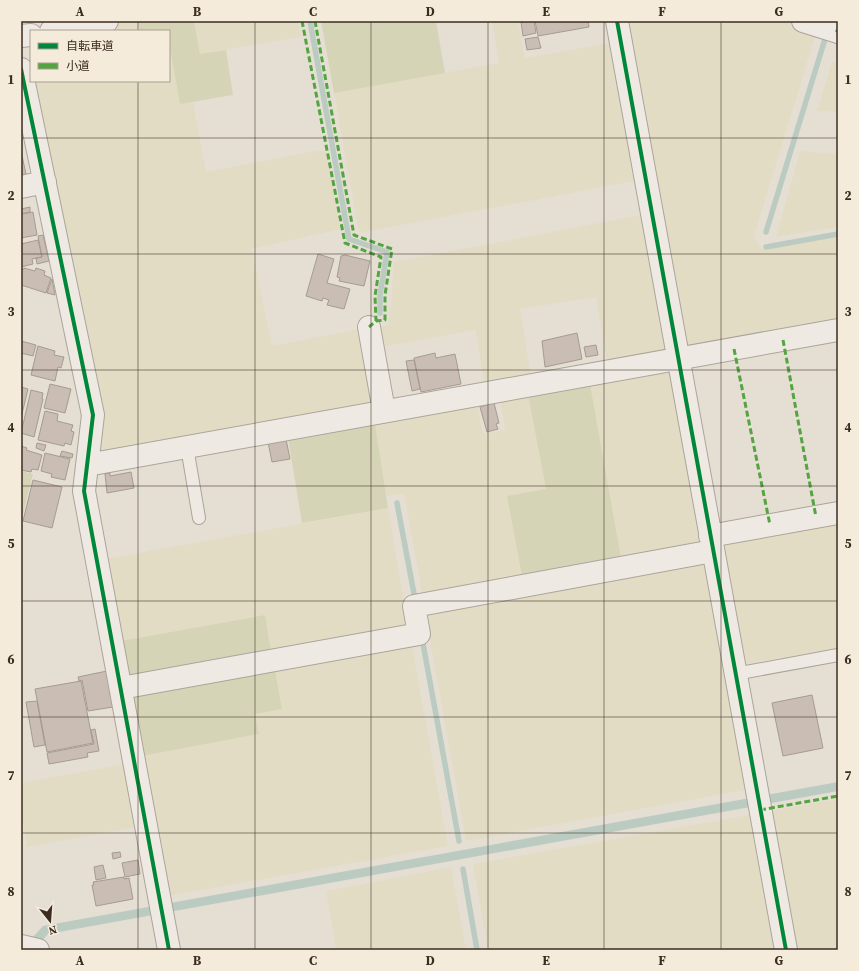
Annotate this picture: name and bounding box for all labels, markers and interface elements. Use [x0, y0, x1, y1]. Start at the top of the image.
text: A [76, 3, 85, 20]
text: B [193, 3, 202, 20]
text: C [309, 3, 317, 20]
text: D [425, 3, 435, 20]
text: E [542, 3, 550, 20]
text: F [658, 3, 666, 20]
text: G [775, 3, 784, 20]
legend [30, 30, 170, 82]
text: 自転車道 [66, 38, 114, 54]
text: 小道 [66, 58, 90, 74]
text: 1 [7, 71, 15, 88]
text: 1 [844, 71, 852, 88]
text: 2 [7, 187, 15, 204]
text: 2 [844, 187, 852, 204]
text: 3 [7, 303, 15, 320]
text: 3 [844, 303, 852, 320]
text: 4 [7, 419, 15, 436]
text: 4 [844, 419, 852, 436]
text: 5 [7, 535, 15, 552]
text: 5 [844, 535, 852, 552]
text: 6 [7, 651, 15, 668]
text: 6 [844, 651, 852, 668]
text: 7 [7, 767, 15, 784]
text: 7 [844, 767, 852, 784]
text: 8 [7, 883, 15, 900]
text: 8 [844, 883, 852, 900]
north arrow [30, 901, 70, 941]
text: N [47, 922, 59, 938]
text: A [76, 952, 85, 969]
text: B [193, 952, 202, 969]
text: C [309, 952, 317, 969]
text: D [425, 952, 435, 969]
text: E [542, 952, 550, 969]
text: F [658, 952, 666, 969]
text: G [775, 952, 784, 969]

